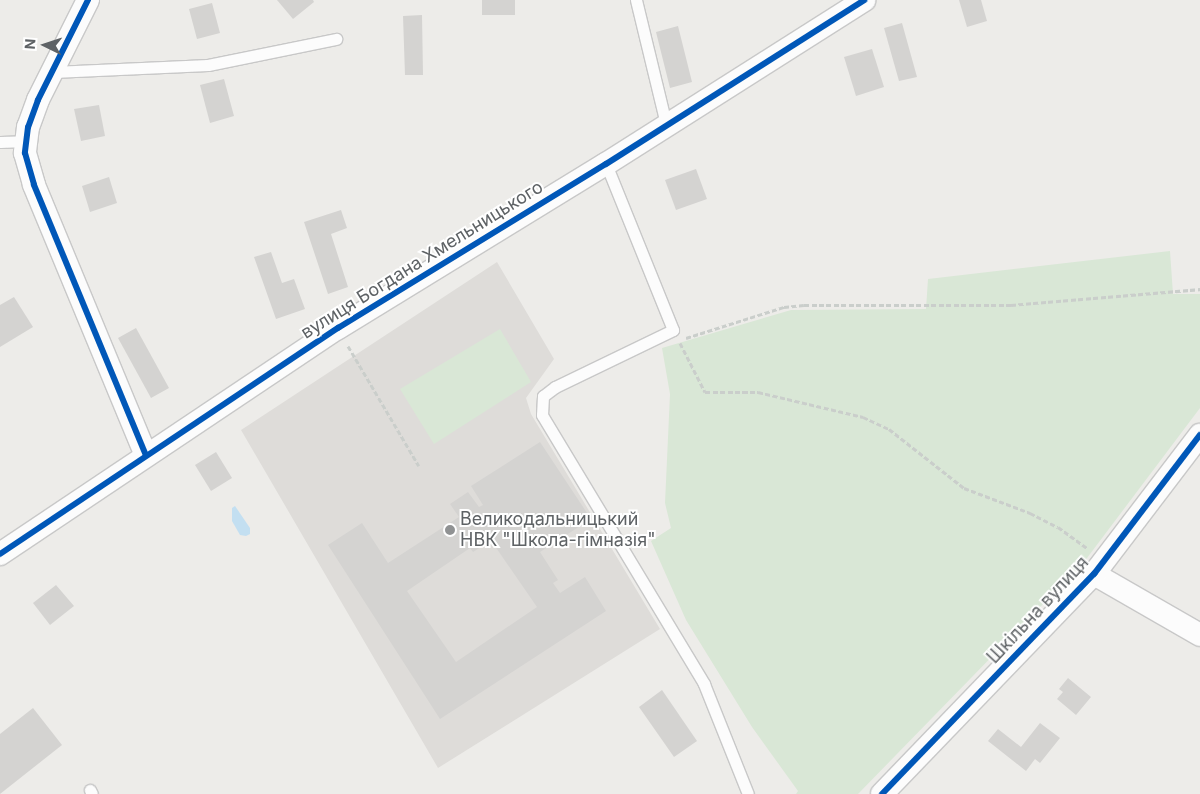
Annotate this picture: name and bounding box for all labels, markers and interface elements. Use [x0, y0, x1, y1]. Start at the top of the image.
north arrow [20, 20, 70, 70]
text: N [21, 38, 38, 50]
street label: вулиця Богдана Хмельницького [297, 176, 547, 344]
place label: Великодальницький НВК "Школа-гімназія" [460, 509, 656, 552]
marker: Великодальницький НВК "Школа-гімназія" [444, 524, 456, 536]
street label: Шкільна вулиця [983, 552, 1093, 668]

